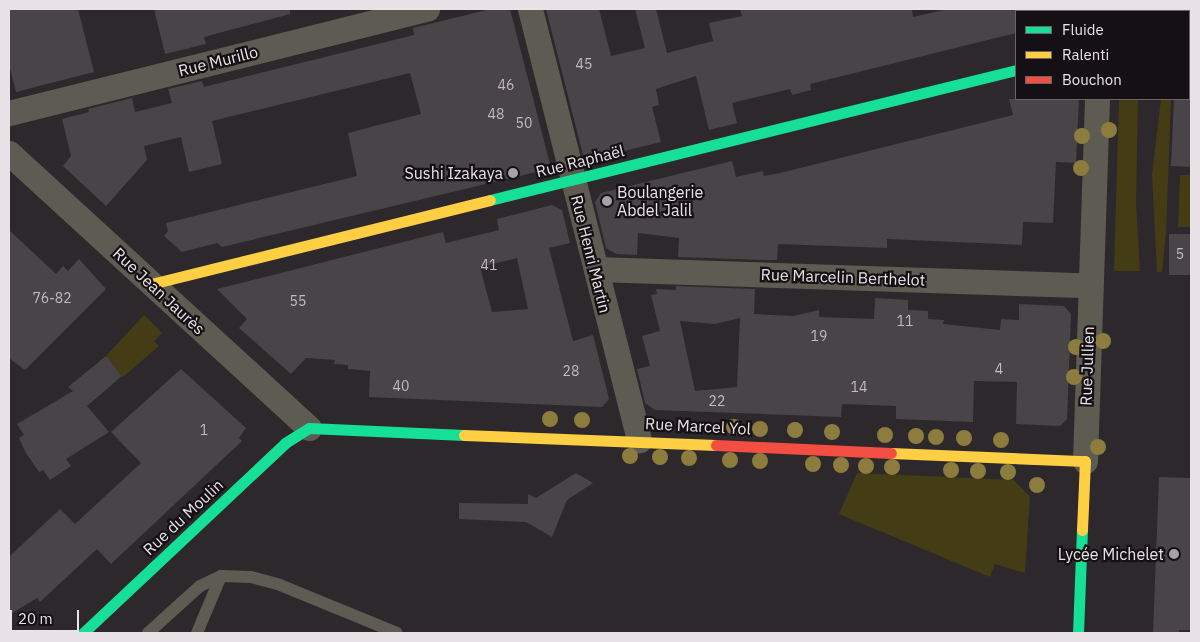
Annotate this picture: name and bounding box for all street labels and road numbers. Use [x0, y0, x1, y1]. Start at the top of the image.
street label: Rue Murillo [176, 42, 260, 80]
street label: Rue Raphaël [534, 141, 626, 181]
street label: Rue Henri Martin [567, 193, 615, 315]
street label: Rue Jean Jaurès [109, 244, 209, 338]
street label: Rue Marcelin Berthelot [760, 265, 926, 289]
street label: Rue Jullien [1076, 326, 1098, 406]
street label: Rue Marcel Yol [645, 414, 751, 438]
street label: Rue du Moulin [139, 475, 227, 559]

